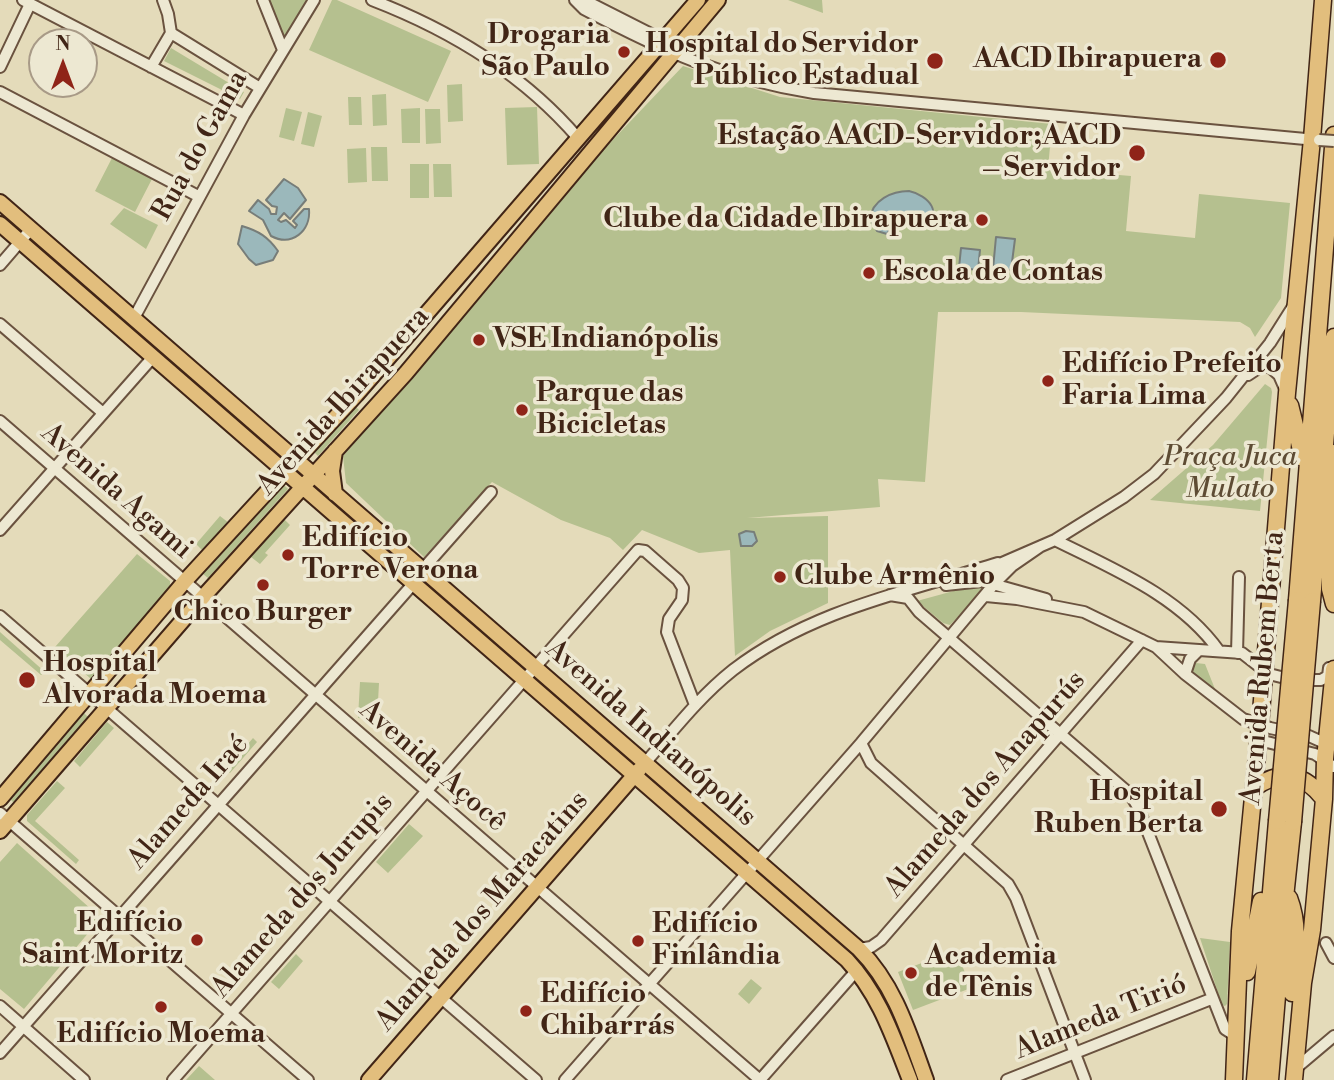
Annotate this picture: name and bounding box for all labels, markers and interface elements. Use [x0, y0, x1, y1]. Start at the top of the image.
place label: Drogaria São Paulo [482, 19, 610, 85]
north arrow [28, 28, 98, 98]
place label: Hospital do Servidor Público Estadual [645, 28, 919, 94]
text: N [55, 32, 71, 56]
place label: AACD Ibirapuera [973, 43, 1202, 77]
marker: Drogaria São Paulo [616, 44, 632, 60]
marker: AACD Ibirapuera [1208, 50, 1228, 70]
marker: Hospital do Servidor Público Estadual [925, 51, 945, 71]
street label: Rua do Gama [146, 65, 256, 227]
place label: Estação AACD-Servidor;AACD – Servidor [717, 120, 1121, 186]
marker: Estação AACD-Servidor;AACD – Servidor [1127, 143, 1147, 163]
place label: Clube da Cidade Ibirapuera [603, 203, 968, 237]
marker: Clube da Cidade Ibirapuera [974, 212, 990, 228]
place label: Escola de Contas [883, 256, 1103, 290]
marker: Escola de Contas [861, 265, 877, 281]
street label: Avenida Ibirapuera [251, 301, 437, 503]
place label: VSE Indianópolis [493, 323, 719, 357]
marker: VSE Indianópolis [471, 332, 487, 348]
place label: Edifício Prefeito Faria Lima [1062, 348, 1282, 414]
marker: Edifício Prefeito Faria Lima [1040, 373, 1056, 389]
place label: Parque das Bicicletas [536, 377, 683, 443]
marker: Parque das Bicicletas [514, 402, 530, 418]
street label: Avenida Agami [33, 417, 199, 567]
park label: Praça Juca Mulato [1163, 441, 1297, 507]
place label: Edifício Torre Verona [302, 522, 479, 588]
street label: Avenida Rubem Berta [1235, 530, 1293, 806]
marker: Edifício Torre Verona [280, 547, 296, 563]
place label: Clube Armênio [794, 560, 995, 594]
marker: Clube Armênio [772, 569, 788, 585]
marker: Chico Burger [255, 577, 271, 593]
place label: Chico Burger [174, 596, 352, 630]
street label: Avenida Indianópolis [538, 633, 762, 835]
place label: Hospital Alvorada Moema [43, 647, 267, 713]
street label: Alameda dos Anapurús [878, 665, 1094, 905]
marker: Hospital Alvorada Moema [17, 670, 37, 690]
street label: Avenida Açocê [352, 694, 512, 840]
street label: Alameda Iraé [122, 729, 256, 877]
place label: Hospital Ruben Berta [1034, 776, 1203, 842]
street label: Alameda dos Maracatins [370, 785, 596, 1039]
street label: Alameda dos Jurupis [205, 787, 401, 1005]
marker: Hospital Ruben Berta [1209, 799, 1229, 819]
place label: Edifício Saint Moritz [22, 907, 183, 973]
place label: Edifício Finlândia [652, 908, 780, 974]
marker: Edifício Saint Moritz [189, 932, 205, 948]
marker: Edifício Finlândia [630, 933, 646, 949]
place label: Academia de Tênis [925, 940, 1057, 1006]
marker: Academia de Tênis [903, 965, 919, 981]
street label: Alameda Tirió [1010, 968, 1192, 1068]
place label: Edifício Chibarrás [540, 978, 675, 1044]
marker: Edifício Moema [153, 999, 169, 1015]
marker: Edifício Chibarrás [518, 1003, 534, 1019]
place label: Edifício Moema [57, 1018, 265, 1052]

